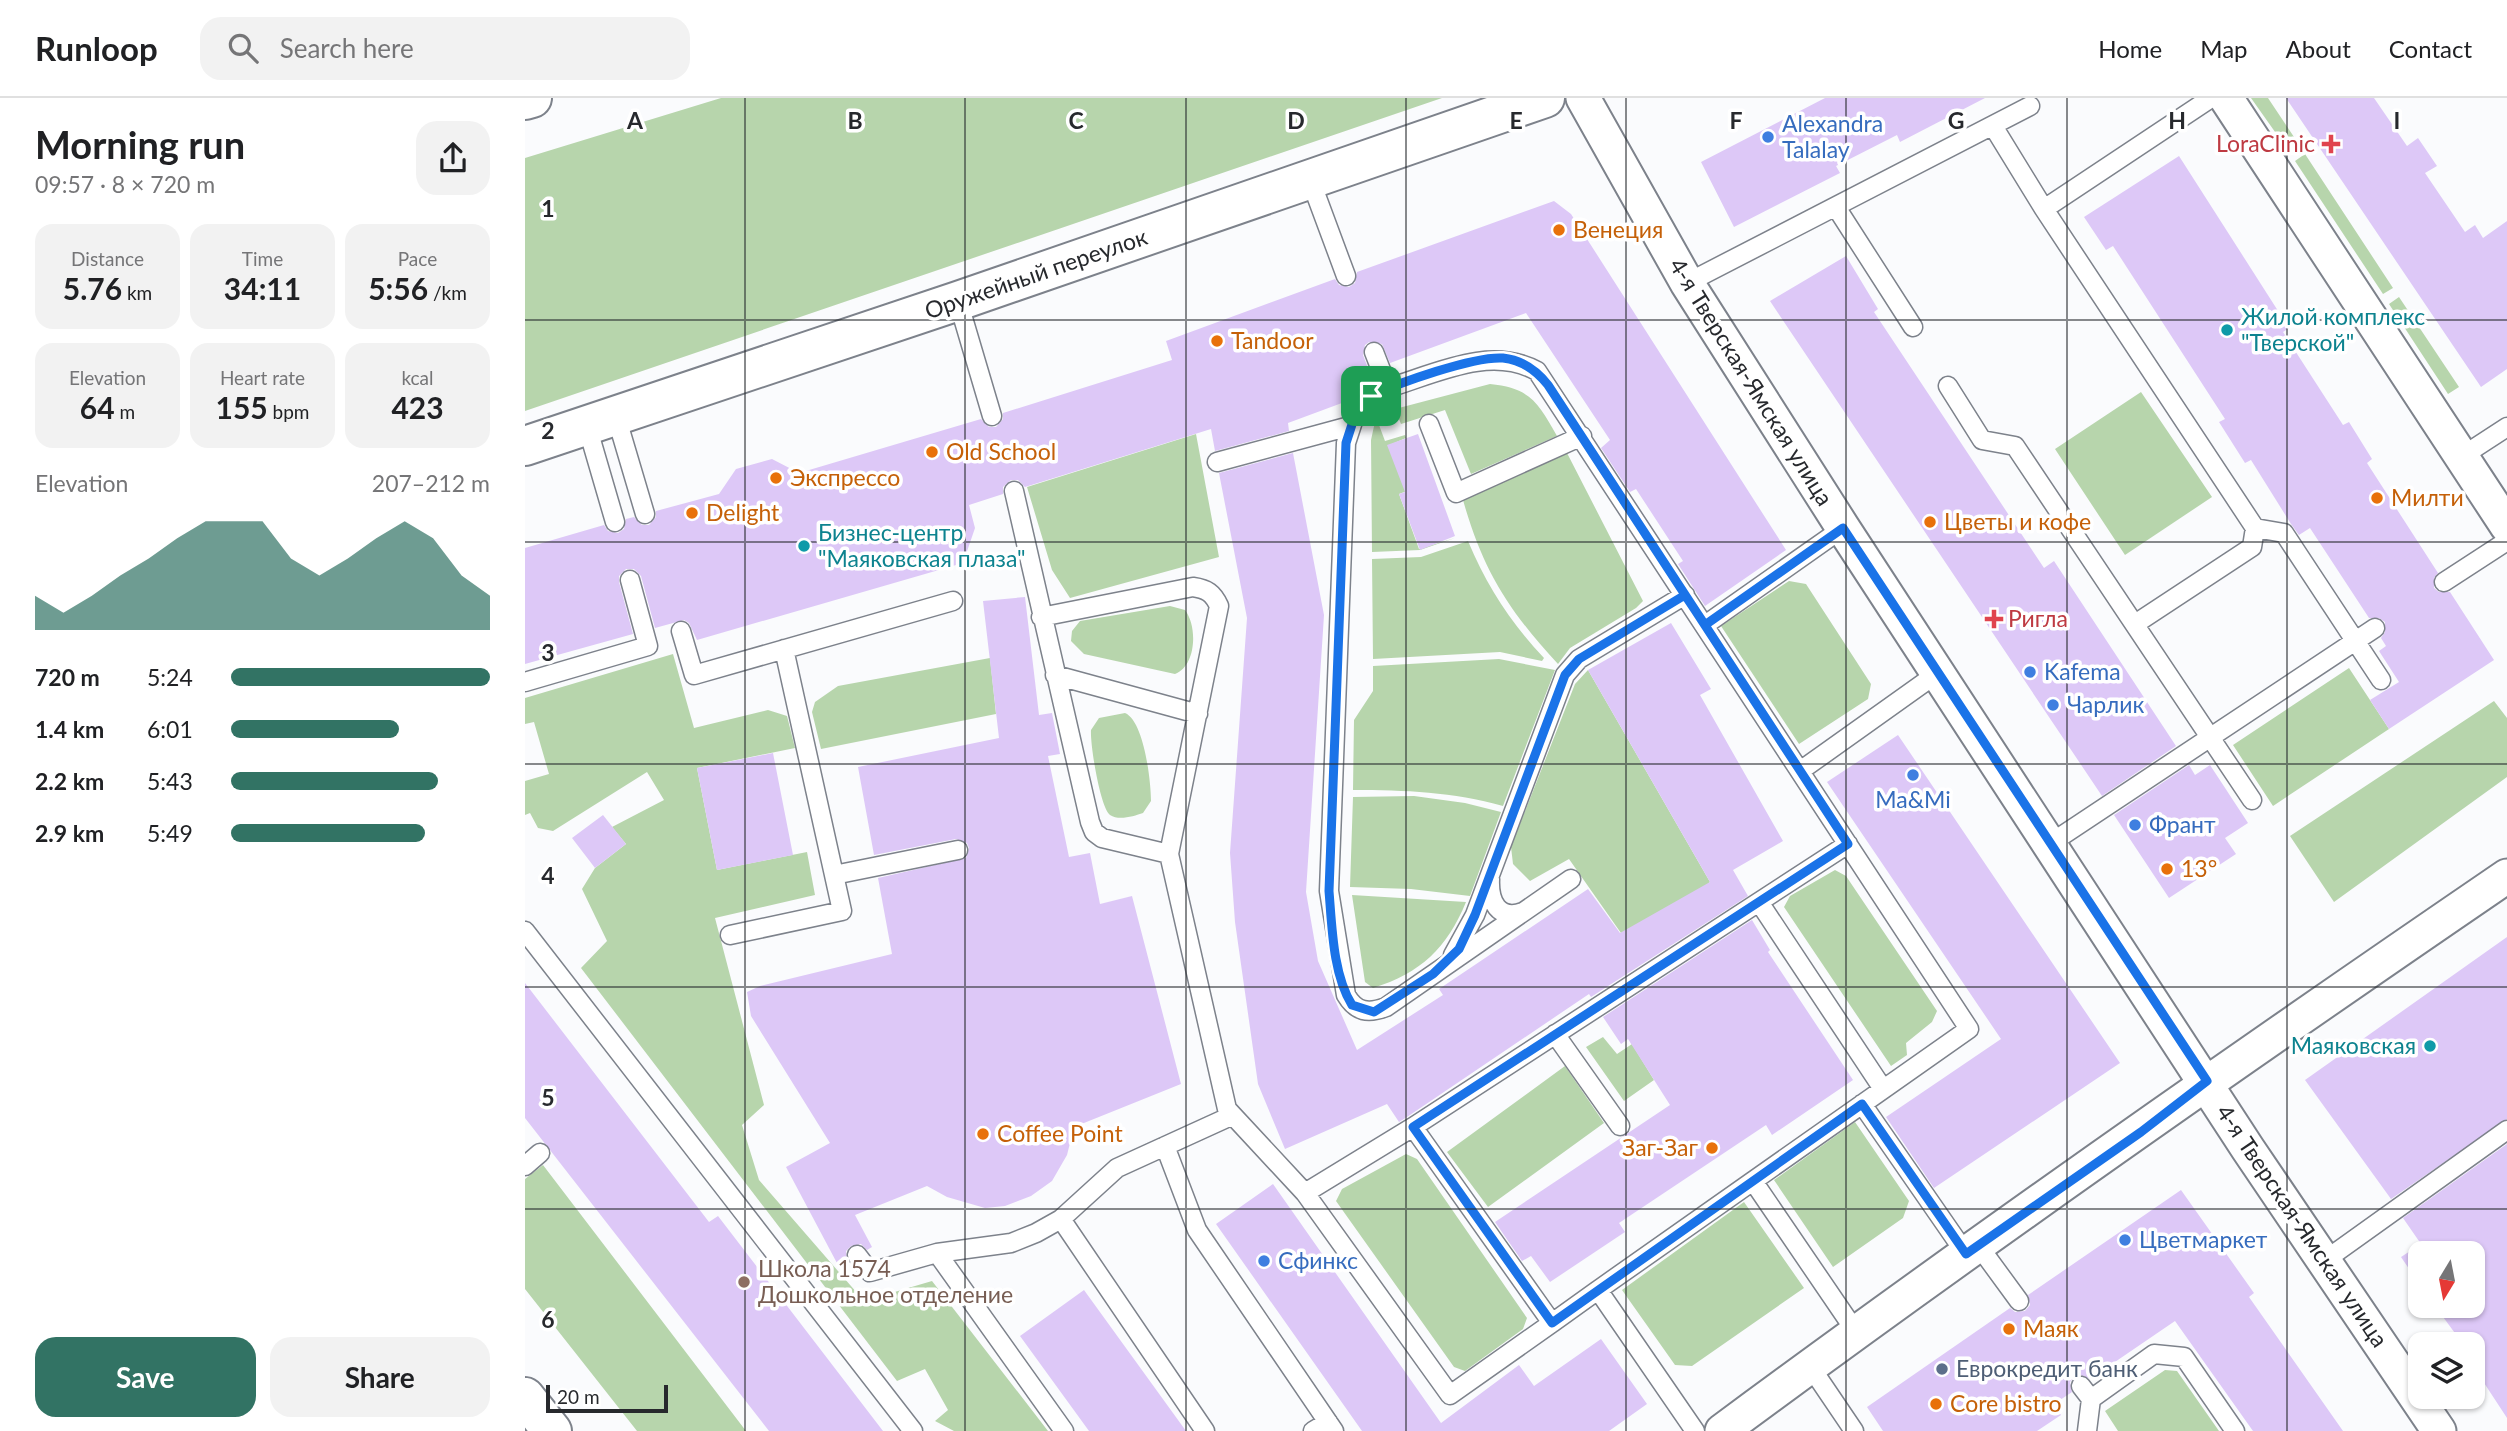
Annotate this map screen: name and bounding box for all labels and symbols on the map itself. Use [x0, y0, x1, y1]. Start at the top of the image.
text: A [626, 106, 644, 134]
text: B [847, 106, 863, 134]
text: C [1068, 106, 1084, 134]
text: D [1287, 106, 1305, 134]
text: E [1509, 106, 1523, 134]
text: F [1729, 106, 1743, 134]
text: G [1948, 106, 1964, 134]
text: H [2168, 106, 2186, 134]
text: I [2394, 106, 2400, 134]
place label: Alexandra Talalay [1782, 109, 1883, 163]
marker: Alexandra Talalay [1760, 129, 1776, 145]
place label: LoraClinic [2216, 129, 2315, 157]
marker: LoraClinic [2321, 134, 2341, 154]
text: 1 [541, 194, 555, 222]
place label: Венеция [1573, 215, 1663, 243]
street label: Оружейный переулок [921, 222, 1151, 324]
marker: Венеция [1551, 222, 1567, 238]
street label: 4-я Тверская-Ямская улица [1664, 253, 1840, 510]
place label: Жилой комплекс "Тверской" [2241, 302, 2425, 356]
marker: Жилой комплекс "Тверской" [2219, 322, 2235, 338]
place label: Tandoor [1231, 326, 1314, 354]
marker: Tandoor [1209, 333, 1225, 349]
pin [1341, 366, 1401, 426]
text: 2 [541, 416, 555, 444]
place label: Old School [946, 437, 1056, 465]
marker: Old School [924, 444, 940, 460]
place label: Экспрессо [790, 463, 900, 491]
marker: Экспрессо [768, 470, 784, 486]
place label: Милти [2391, 483, 2464, 511]
marker: Милти [2369, 490, 2385, 506]
place label: Delight [706, 498, 780, 526]
marker: Delight [684, 505, 700, 521]
place label: Цветы и кофе [1944, 507, 2091, 535]
marker: Цветы и кофе [1922, 514, 1938, 530]
place label: Бизнес-центр "Маяковская плаза" [818, 518, 1026, 572]
marker: Бизнес-центр "Маяковская плаза" [796, 538, 812, 554]
place label: Ригла [2008, 604, 2068, 632]
marker: Ригла [1986, 611, 2002, 627]
text: 3 [541, 638, 555, 666]
place label: Kafema [2044, 657, 2121, 685]
marker: Kafema [2022, 664, 2038, 680]
place label: Чарлик [2067, 690, 2145, 718]
marker: Чарлик [2045, 697, 2061, 713]
marker: Ma&Mi [1905, 767, 1921, 783]
place label: Ma&Mi [1875, 785, 1951, 813]
place label: Франт [2149, 810, 2216, 838]
marker: Франт [2127, 817, 2143, 833]
place label: 13° [2181, 854, 2217, 882]
text: 4 [541, 861, 555, 889]
marker: 13° [2159, 861, 2175, 877]
place label: Маяковская [2291, 1031, 2416, 1059]
marker: Маяковская [2422, 1038, 2438, 1054]
text: 5 [541, 1083, 555, 1111]
street label: 4-я Тверская-Ямская улица [2211, 1099, 2395, 1352]
place label: Coffee Point [997, 1119, 1123, 1147]
marker: Coffee Point [975, 1126, 991, 1142]
place label: Заг-Заг [1622, 1133, 1698, 1161]
marker: Заг-Заг [1704, 1140, 1720, 1156]
place label: Цветмаркет [2139, 1225, 2268, 1253]
marker: Цветмаркет [2117, 1232, 2133, 1248]
north arrow [2408, 1241, 2485, 1318]
place label: Сфинкс [1278, 1246, 1358, 1274]
marker: Сфинкс [1256, 1253, 1272, 1269]
place label: Школа 1574 Дошкольное отделение [758, 1254, 1013, 1308]
marker: Школа 1574 Дошкольное отделение [736, 1274, 752, 1290]
text: 6 [541, 1305, 555, 1333]
place label: Маяк [2023, 1314, 2079, 1342]
marker: Маяк [2001, 1321, 2017, 1337]
place label: Еврокредит банк [1956, 1354, 2138, 1382]
marker: Еврокредит банк [1934, 1361, 1950, 1377]
scale bar [546, 1382, 669, 1414]
place label: Core bistro [1950, 1389, 2062, 1417]
marker: Core bistro [1928, 1396, 1944, 1412]

